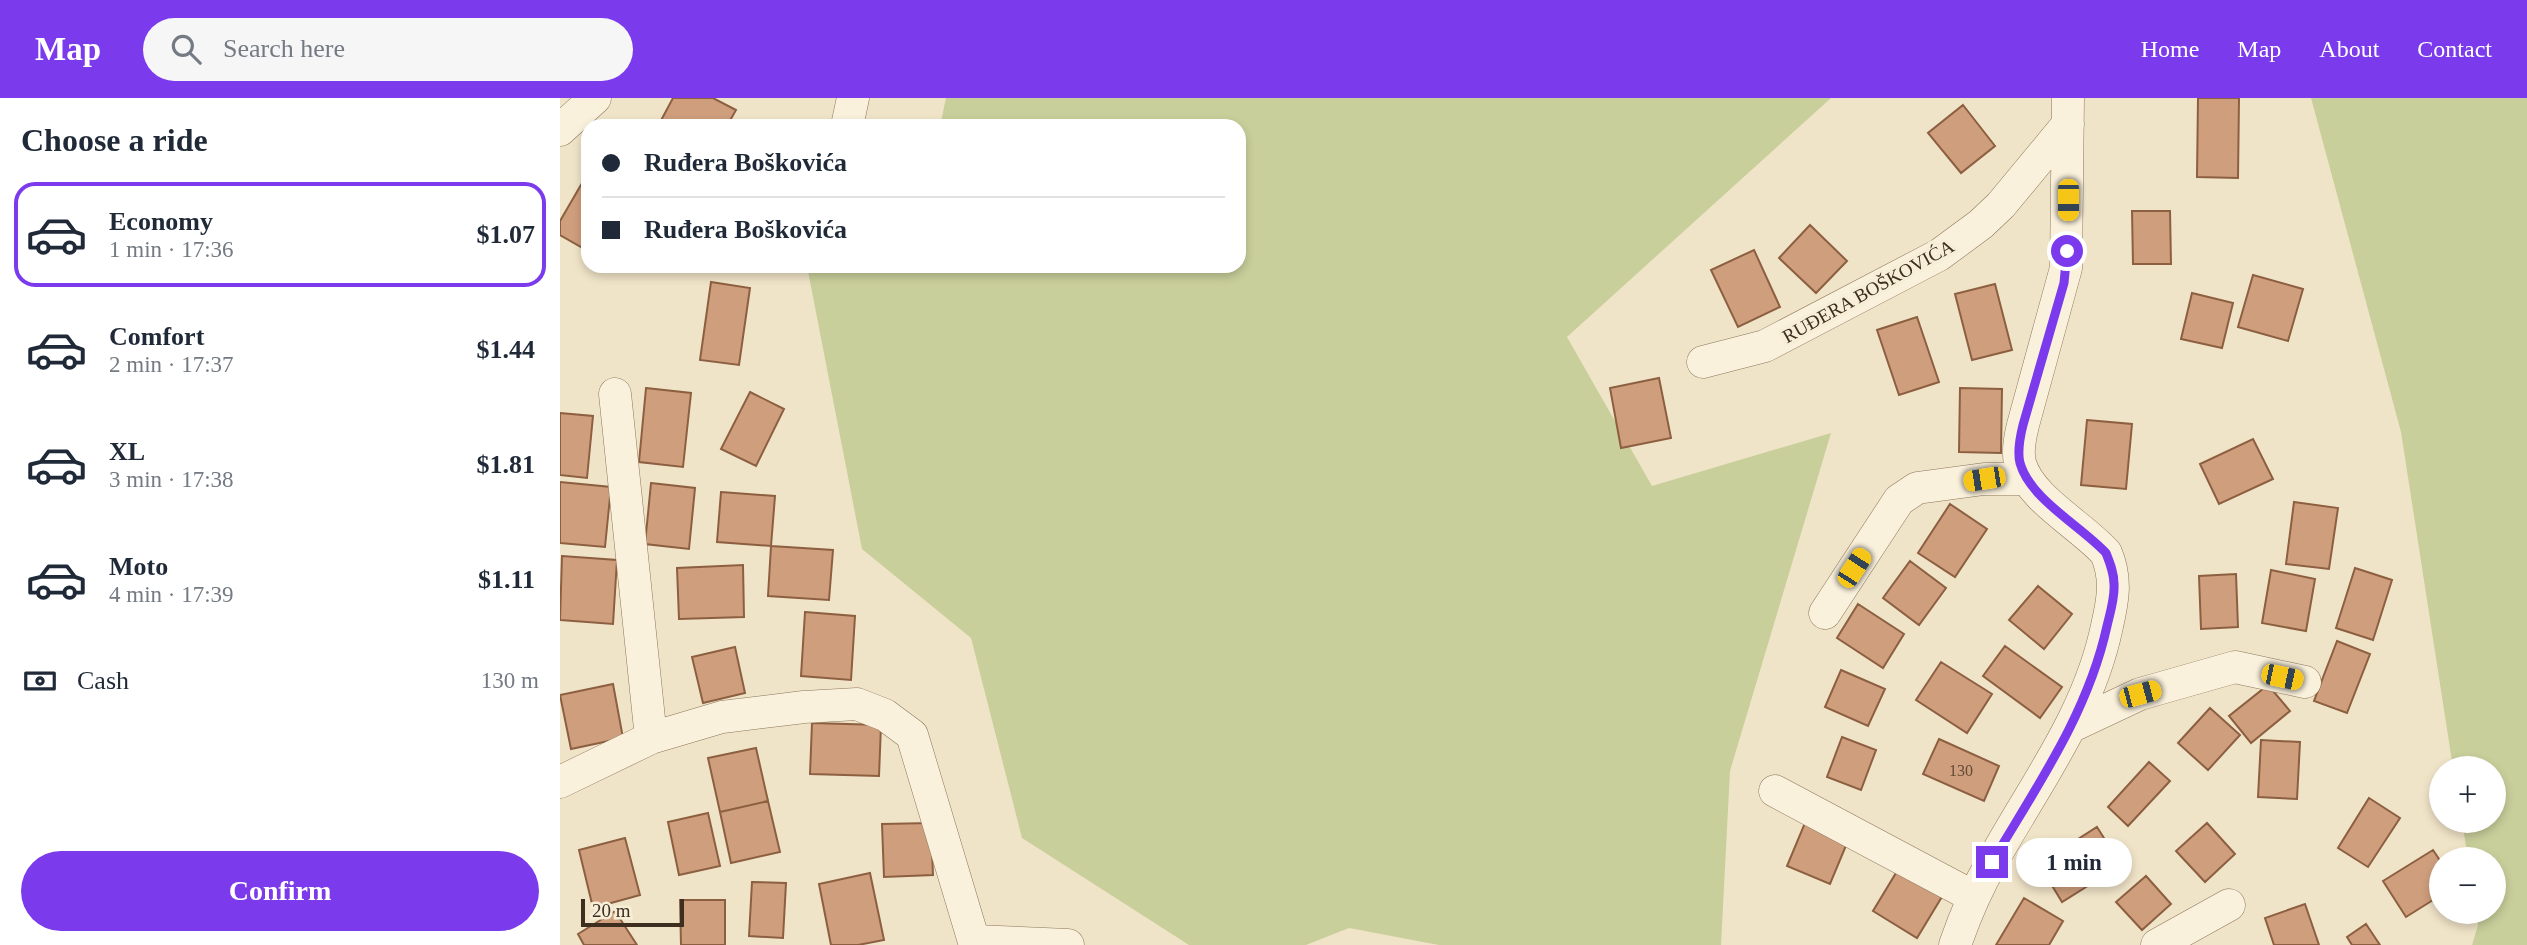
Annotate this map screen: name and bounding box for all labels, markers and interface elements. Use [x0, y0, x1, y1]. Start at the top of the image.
search box [143, 18, 633, 81]
icon: search [167, 30, 205, 68]
text: Map [35, 31, 101, 67]
text: Search here [223, 34, 345, 63]
text: Home [2141, 36, 2199, 62]
text: Map [2237, 36, 2281, 62]
text: About [2319, 36, 2379, 62]
text: Contact [2417, 36, 2492, 62]
text: Choose a ride [21, 122, 208, 158]
text: Ruđera Boškovića [644, 148, 847, 177]
car [2058, 179, 2079, 221]
icon: car [25, 203, 88, 266]
text: Economy [109, 207, 213, 236]
text: Ruđera Boškovića [644, 215, 847, 244]
text: $1.07 [477, 220, 535, 249]
street label: RUĐERA BOŠKOVIĆA [1779, 235, 1958, 347]
route start [2051, 235, 2083, 267]
text: 1 min · 17:36 [109, 237, 234, 262]
icon: car [25, 318, 88, 381]
text: Comfort [109, 322, 204, 351]
text: $1.44 [477, 335, 535, 364]
text: 2 min · 17:37 [109, 352, 234, 377]
icon: car [25, 433, 88, 496]
text: XL [109, 437, 145, 466]
text: $1.81 [477, 450, 535, 479]
car [1962, 465, 2007, 493]
text: 3 min · 17:38 [109, 467, 234, 492]
car [1834, 545, 1875, 591]
icon: car [25, 548, 88, 611]
text: Moto [109, 552, 168, 581]
text: $1.11 [478, 565, 535, 594]
text: 4 min · 17:39 [109, 582, 234, 607]
icon: cash [21, 662, 59, 700]
car [2260, 662, 2305, 692]
text: Cash [77, 666, 129, 695]
text: 130 m [481, 668, 539, 693]
car [2117, 678, 2164, 710]
map controls [2429, 756, 2506, 924]
button: + [2429, 756, 2506, 833]
house number: 130 [1949, 762, 1973, 779]
callout: 1 min [2016, 838, 2132, 886]
route end [1976, 846, 2008, 878]
button: − [2429, 847, 2506, 924]
text: 1 min [2046, 850, 2102, 875]
button: Confirm [21, 851, 539, 931]
scale bar [581, 896, 684, 928]
text: 20 m [592, 900, 631, 921]

